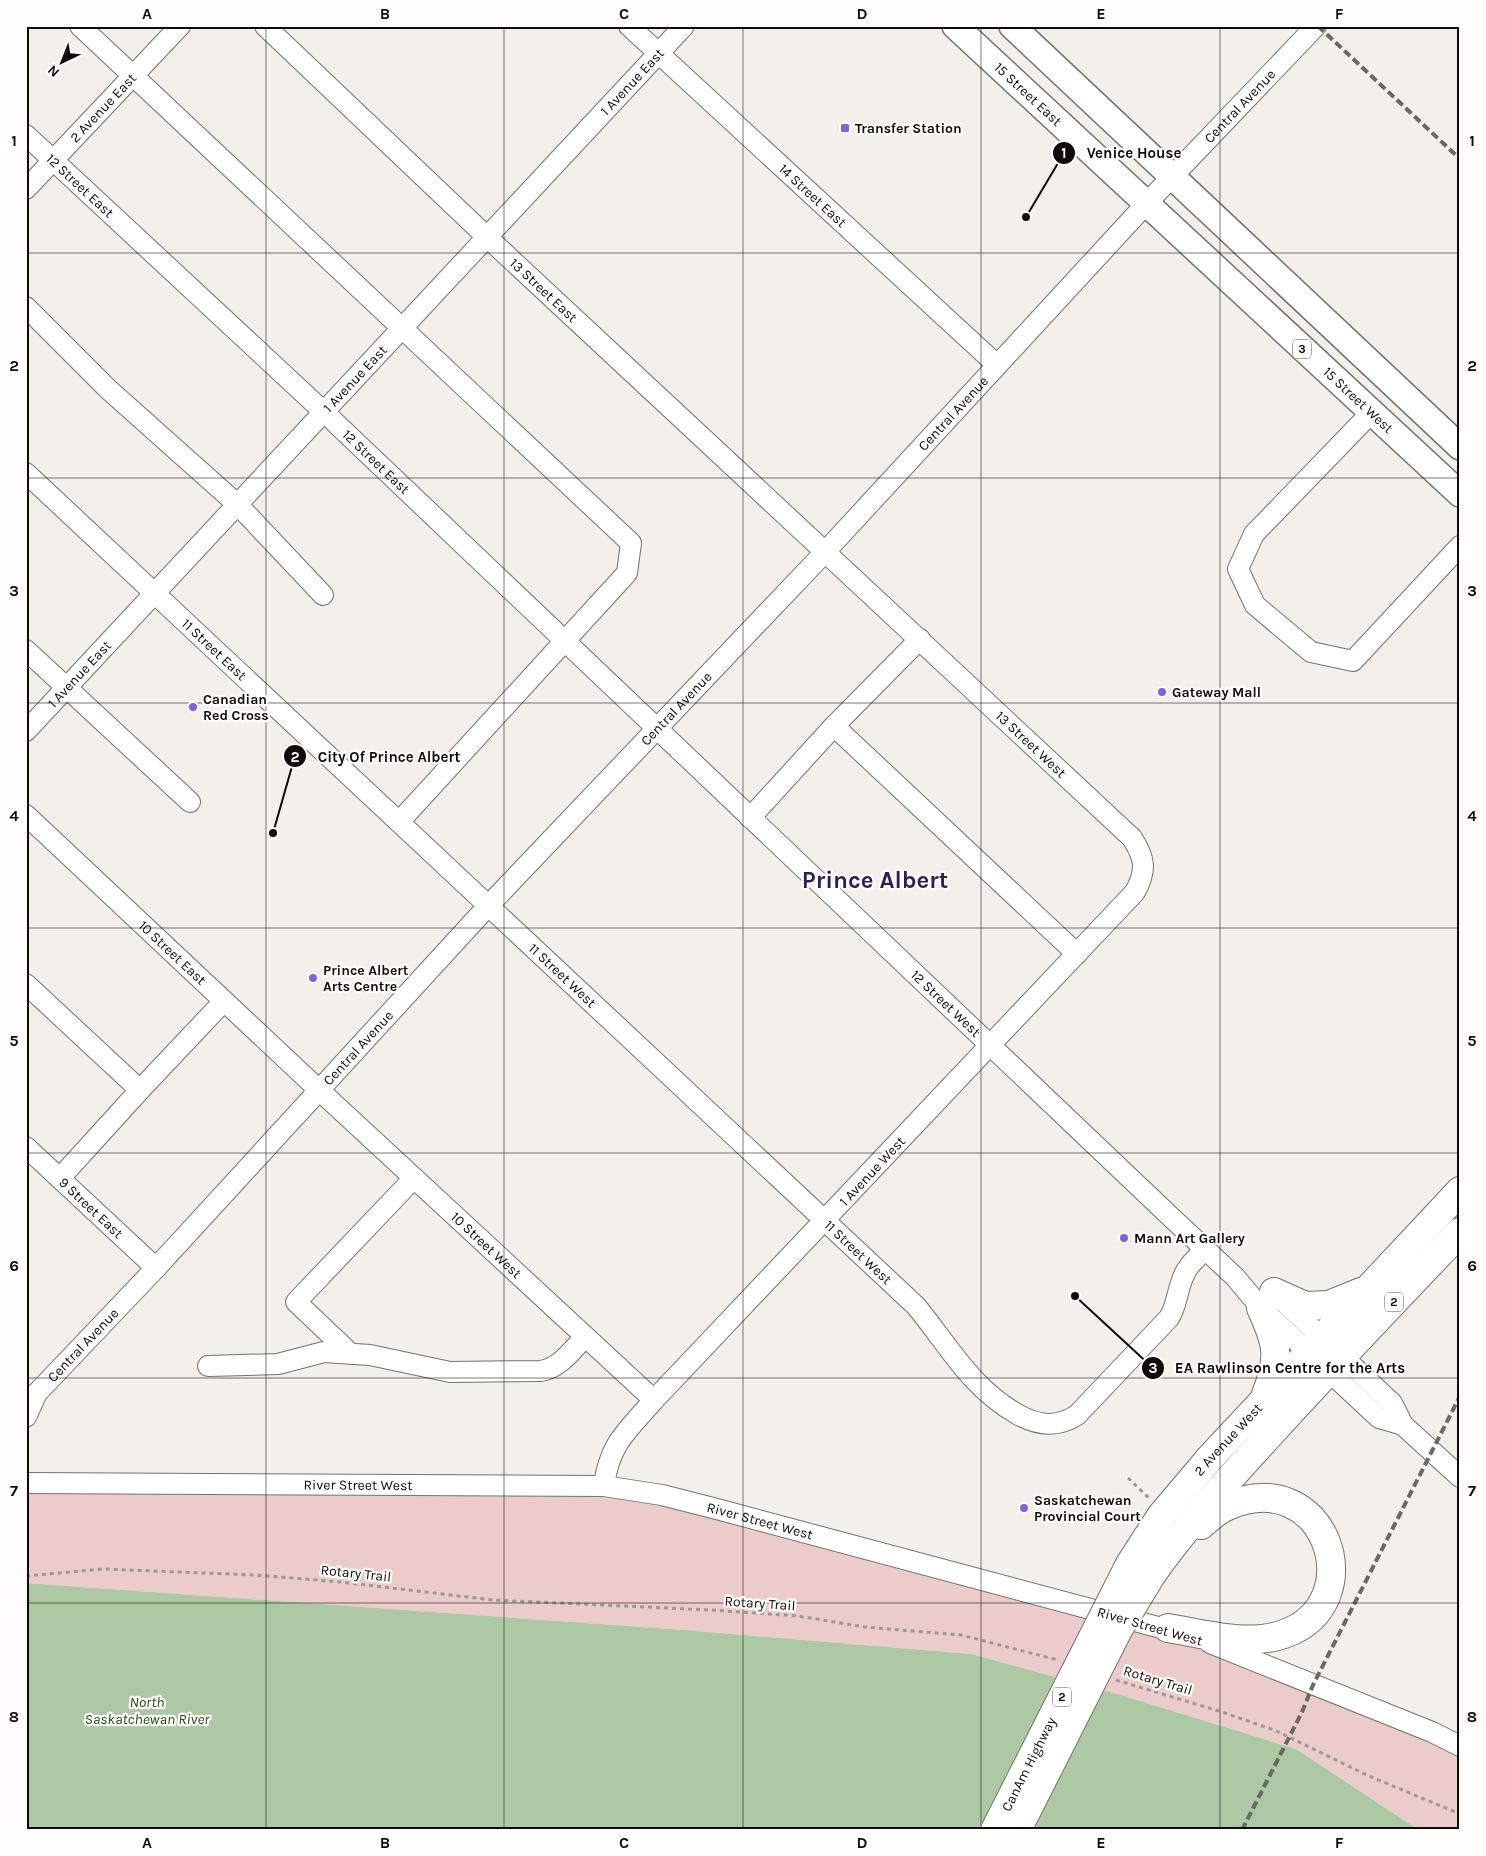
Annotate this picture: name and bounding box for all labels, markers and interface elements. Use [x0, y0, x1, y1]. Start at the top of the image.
text: A [142, 4, 152, 23]
text: B [380, 4, 390, 23]
text: C [619, 4, 629, 23]
text: D [857, 4, 868, 23]
text: E [1096, 4, 1106, 23]
text: F [1335, 4, 1344, 23]
north arrow [38, 38, 88, 88]
street label: 1 Avenue East [597, 45, 668, 119]
street label: 15 Street East [991, 59, 1065, 130]
text: N [44, 61, 63, 81]
street label: Central Avenue [1201, 66, 1279, 147]
street label: 2 Avenue East [66, 70, 140, 146]
place label: Transfer Station [855, 120, 962, 137]
marker: Transfer Station [839, 122, 851, 134]
text: 1 [11, 131, 17, 150]
text: 1 [1469, 131, 1475, 150]
callout: Venice House [1051, 138, 1191, 168]
text: 1 [1061, 144, 1067, 162]
text: Venice House [1087, 144, 1181, 162]
street label: 12 Street East [43, 150, 117, 221]
street label: 14 Street East [775, 160, 850, 231]
street label: 13 Street East [506, 255, 581, 326]
road number: 3 [1293, 339, 1311, 358]
street label: 1 Avenue East [320, 342, 391, 416]
text: 2 [9, 356, 19, 375]
text: 2 [1467, 356, 1477, 375]
street label: 15 Street West [1319, 364, 1397, 437]
street label: Central Avenue [915, 373, 992, 454]
street label: 12 Street East [339, 426, 413, 498]
text: 3 [9, 581, 19, 600]
text: 3 [1467, 581, 1477, 600]
street label: 11 Street East [178, 615, 250, 684]
street label: 1 Avenue East [44, 637, 115, 711]
street label: Central Avenue [637, 668, 716, 749]
place label: Gateway Mall [1172, 684, 1261, 701]
marker: Gateway Mall [1156, 686, 1168, 698]
place label: Canadian Red Cross [203, 691, 269, 724]
marker: Canadian Red Cross [187, 701, 199, 713]
street label: 13 Street West [992, 707, 1069, 781]
callout: City Of Prince Albert [283, 741, 471, 771]
text: 2 [290, 748, 300, 766]
text: City Of Prince Albert [318, 748, 460, 766]
text: 4 [9, 806, 19, 825]
text: 4 [1467, 806, 1477, 825]
district label: Prince Albert [802, 866, 948, 894]
street label: 10 Street East [135, 917, 209, 989]
street label: 11 Street West [525, 940, 600, 1011]
place label: Prince Albert Arts Centre [323, 962, 409, 995]
street label: 12 Street West [907, 966, 984, 1041]
marker: Prince Albert Arts Centre [307, 972, 319, 984]
street label: Central Avenue [320, 1007, 397, 1089]
text: 5 [9, 1031, 19, 1050]
text: 5 [1467, 1031, 1477, 1050]
street label: 1 Avenue West [836, 1133, 909, 1210]
street label: 9 Street East [55, 1174, 126, 1242]
street label: 10 Street West [447, 1209, 525, 1282]
street label: 11 Street West [821, 1217, 895, 1288]
place label: Mann Art Gallery [1134, 1230, 1245, 1247]
marker: Mann Art Gallery [1118, 1232, 1130, 1244]
text: 6 [9, 1256, 19, 1275]
text: 6 [1467, 1256, 1477, 1275]
road number: 2 [1385, 1292, 1403, 1311]
street label: Central Avenue [44, 1305, 122, 1386]
callout: EA Rawlinson Centre for the Arts [1140, 1353, 1415, 1383]
text: 3 [1148, 1359, 1158, 1377]
text: EA Rawlinson Centre for the Arts [1175, 1359, 1405, 1377]
street label: 2 Avenue West [1191, 1400, 1266, 1479]
street label: River Street West [303, 1476, 413, 1494]
text: 7 [10, 1481, 18, 1500]
text: 7 [1468, 1481, 1476, 1500]
place label: Saskatchewan Provincial Court [1034, 1492, 1141, 1525]
street label: River Street West [705, 1499, 815, 1543]
marker: Saskatchewan Provincial Court [1018, 1502, 1030, 1514]
street label: Rotary Trail [320, 1561, 392, 1586]
street label: Rotary Trail [724, 1593, 796, 1614]
street label: River Street West [1095, 1603, 1205, 1650]
street label: Rotary Trail [1121, 1662, 1194, 1699]
road number: 2 [1053, 1688, 1071, 1706]
water label: North Saskatchewan River [84, 1693, 210, 1728]
text: 8 [9, 1707, 19, 1726]
text: 8 [1467, 1707, 1477, 1726]
street label: CanAm Highway [998, 1714, 1060, 1814]
text: A [142, 1833, 152, 1852]
text: B [380, 1833, 390, 1852]
text: C [619, 1833, 629, 1852]
text: D [857, 1833, 868, 1852]
text: E [1096, 1833, 1106, 1852]
text: F [1335, 1833, 1344, 1852]

